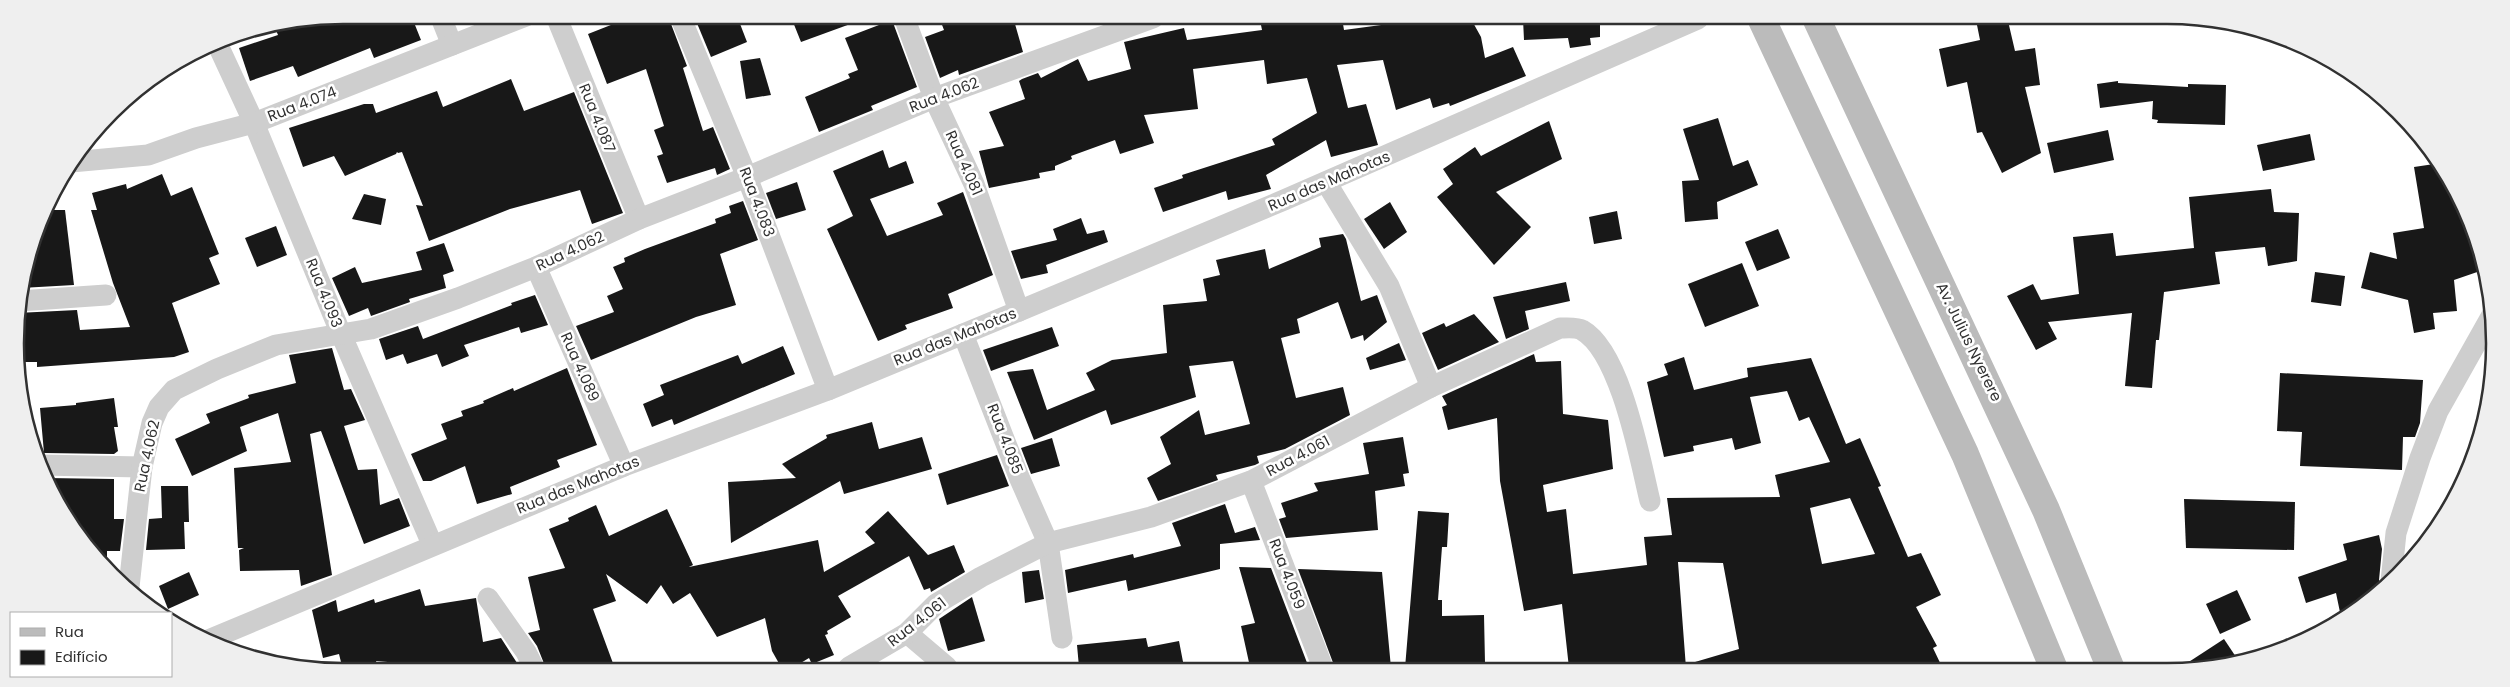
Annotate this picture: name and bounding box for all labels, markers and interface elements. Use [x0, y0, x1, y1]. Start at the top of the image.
street label: Rua 4.062 [906, 72, 982, 117]
street label: Rua 4.087 [574, 80, 621, 155]
street label: Rua 4.074 [264, 81, 339, 126]
street label: Rua 4.081 [941, 127, 988, 199]
street label: Rua das Mahotas [1265, 145, 1393, 216]
street label: Rua 4.083 [735, 164, 780, 240]
street label: Rua 4.062 [532, 226, 607, 275]
street label: Rua 4.093 [301, 255, 348, 331]
street label: Av. Julius Nyerere [1931, 279, 2007, 405]
street label: Rua das Mahotas [890, 302, 1019, 371]
street label: Rua 4.089 [556, 329, 605, 405]
street label: Rua 4.085 [982, 401, 1028, 477]
street label: Rua 4.062 [129, 418, 164, 494]
street label: Rua 4.061 [1262, 430, 1333, 481]
street label: Rua das Mahotas [513, 450, 642, 519]
street label: Rua 4.059 [1264, 536, 1310, 612]
street label: Rua 4.061 [883, 592, 950, 651]
legend [10, 612, 172, 677]
text: Rua [55, 621, 84, 642]
text: Edifício [55, 646, 108, 667]

